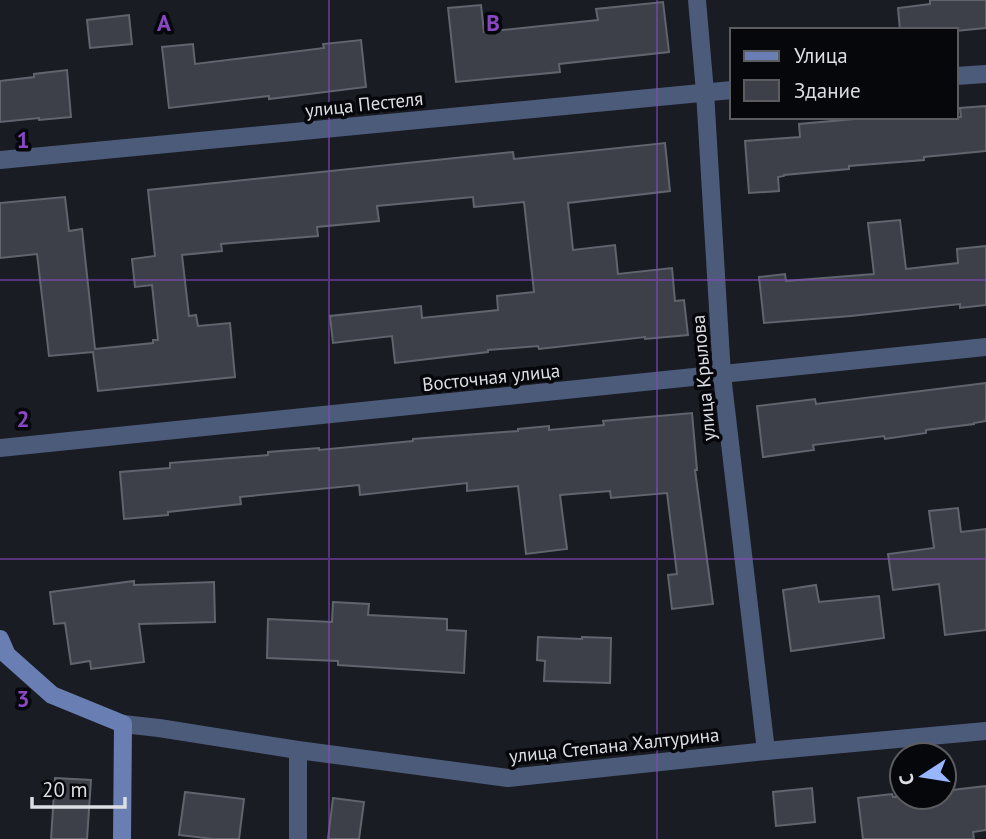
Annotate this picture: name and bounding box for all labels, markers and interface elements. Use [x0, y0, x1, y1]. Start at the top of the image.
text: A [157, 8, 171, 37]
text: B [486, 8, 500, 37]
legend [730, 28, 958, 119]
text: Улица [794, 42, 848, 69]
text: Здание [794, 77, 861, 104]
street label: улица Пестеля [304, 86, 424, 122]
text: 1 [16, 125, 30, 154]
street label: улица Крылова [686, 314, 720, 442]
street label: Восточная улица [421, 358, 561, 396]
text: 2 [16, 404, 30, 433]
text: 3 [16, 684, 30, 713]
street label: улица Степана Халтурина [508, 722, 720, 768]
north arrow [888, 741, 958, 811]
scale bar [32, 766, 124, 810]
text: С [893, 771, 919, 787]
text: 20 m [42, 776, 88, 803]

